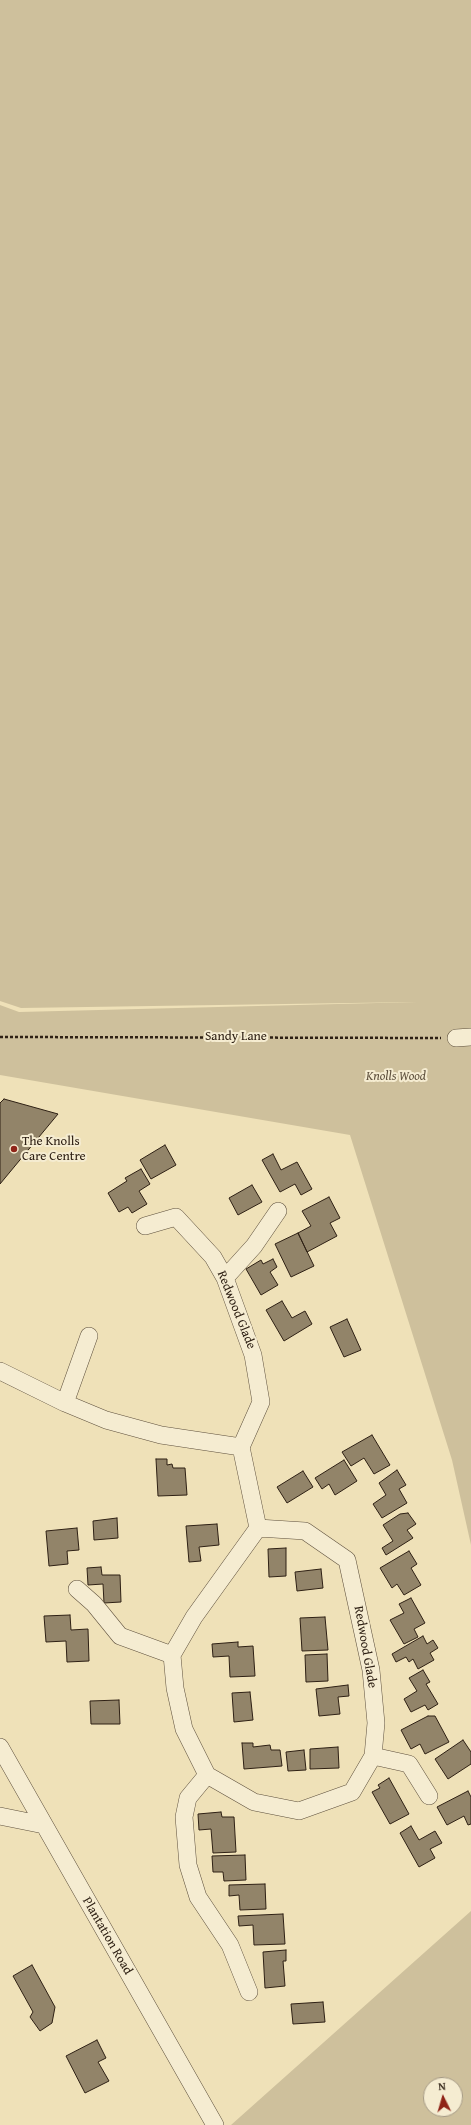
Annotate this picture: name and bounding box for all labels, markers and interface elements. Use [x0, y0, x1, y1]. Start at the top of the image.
street label: Sandy Lane [205, 1029, 267, 1045]
park label: Knolls Wood [366, 1069, 426, 1085]
place label: The Knolls Care Centre [22, 1134, 86, 1165]
marker: The Knolls Care Centre [9, 1144, 19, 1154]
street label: Redwood Glade [213, 1269, 259, 1351]
street label: Redwood Glade [350, 1605, 380, 1689]
street label: Plantation Road [78, 1894, 136, 1978]
north arrow [423, 2077, 463, 2117]
text: N [438, 2078, 446, 2094]

